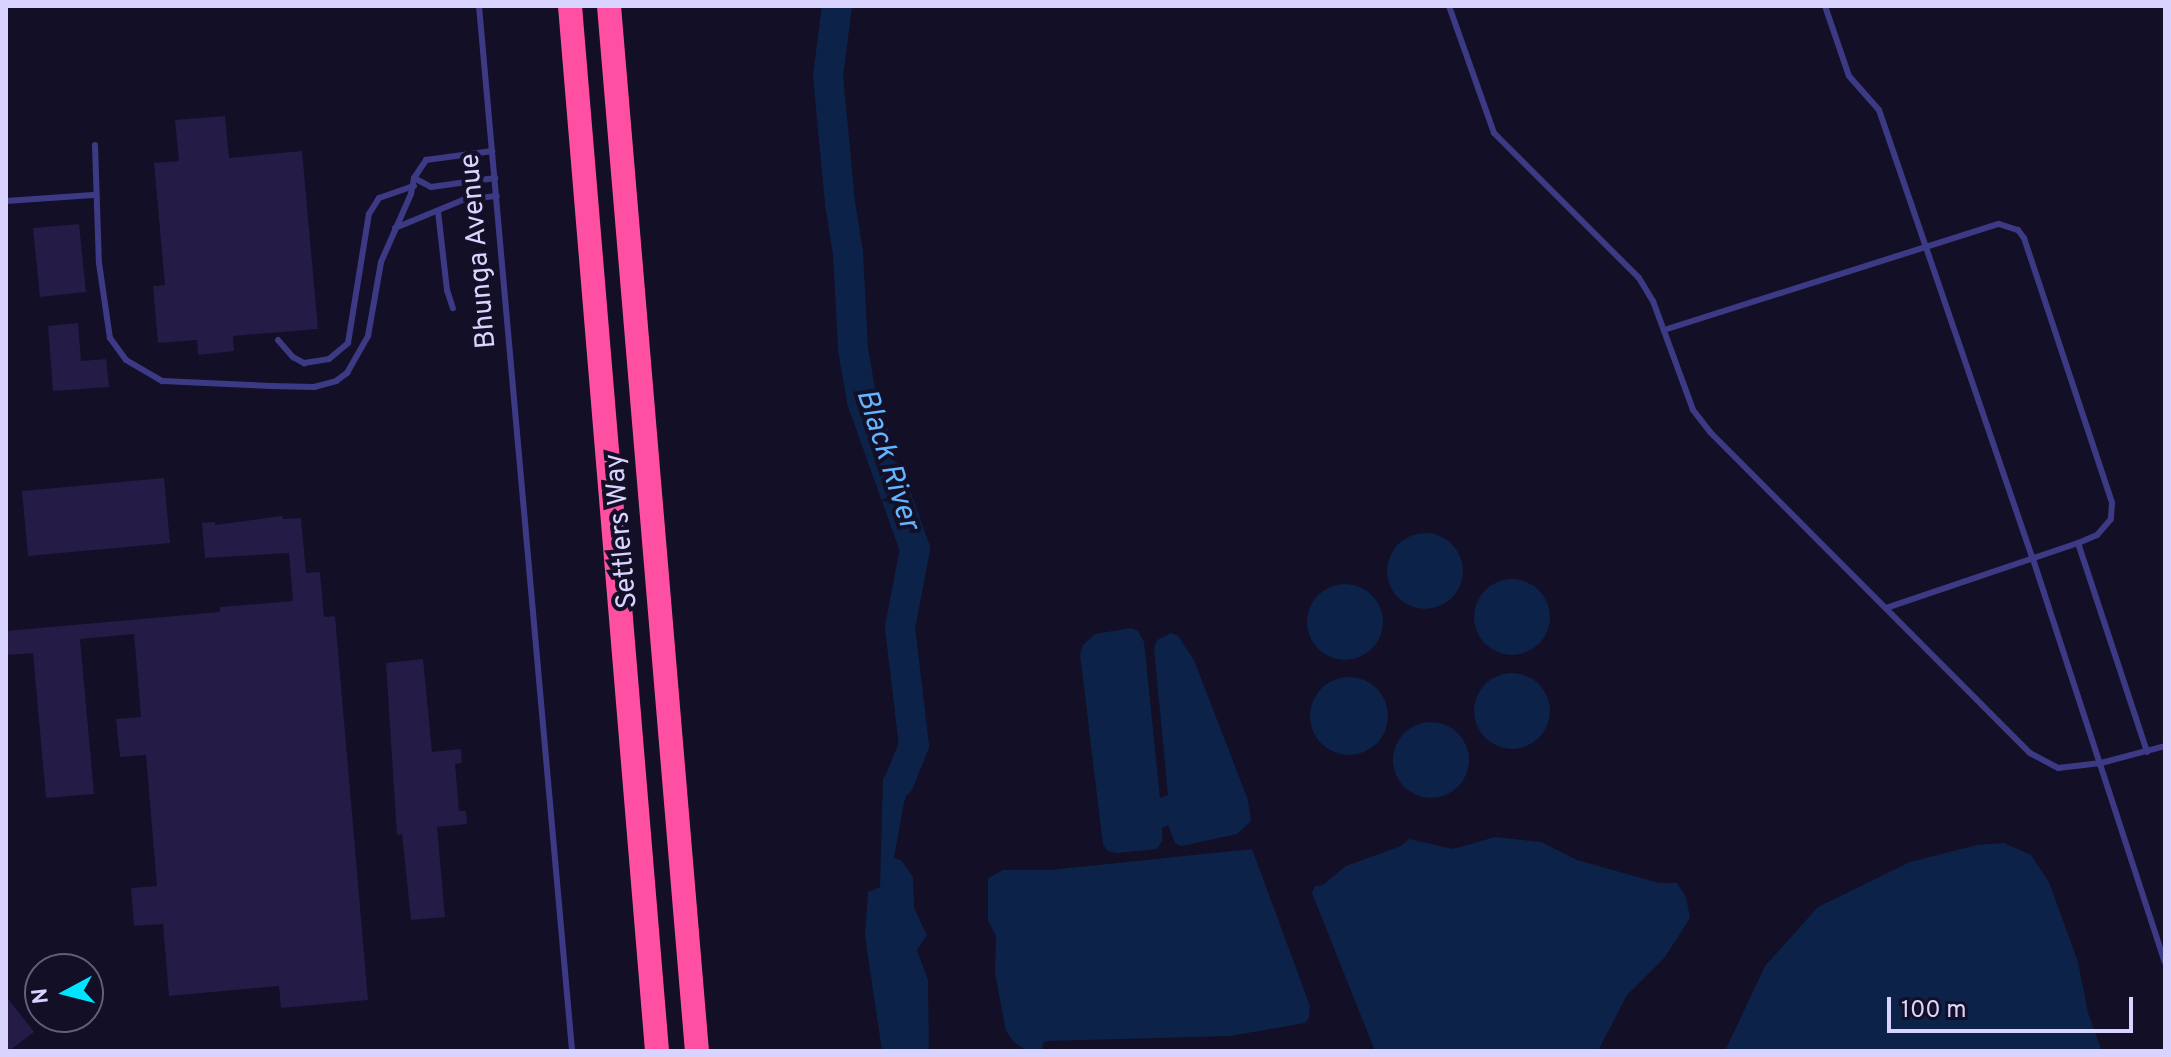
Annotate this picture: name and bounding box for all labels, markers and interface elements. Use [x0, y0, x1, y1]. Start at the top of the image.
street label: Bhunga Avenue [454, 151, 504, 351]
water label: Black River [846, 385, 926, 535]
street label: Settlers Way [598, 452, 646, 610]
north arrow [24, 953, 104, 1033]
scale bar [1891, 981, 2137, 1031]
text: N [27, 986, 56, 1005]
text: 100 m [1901, 996, 1967, 1026]

